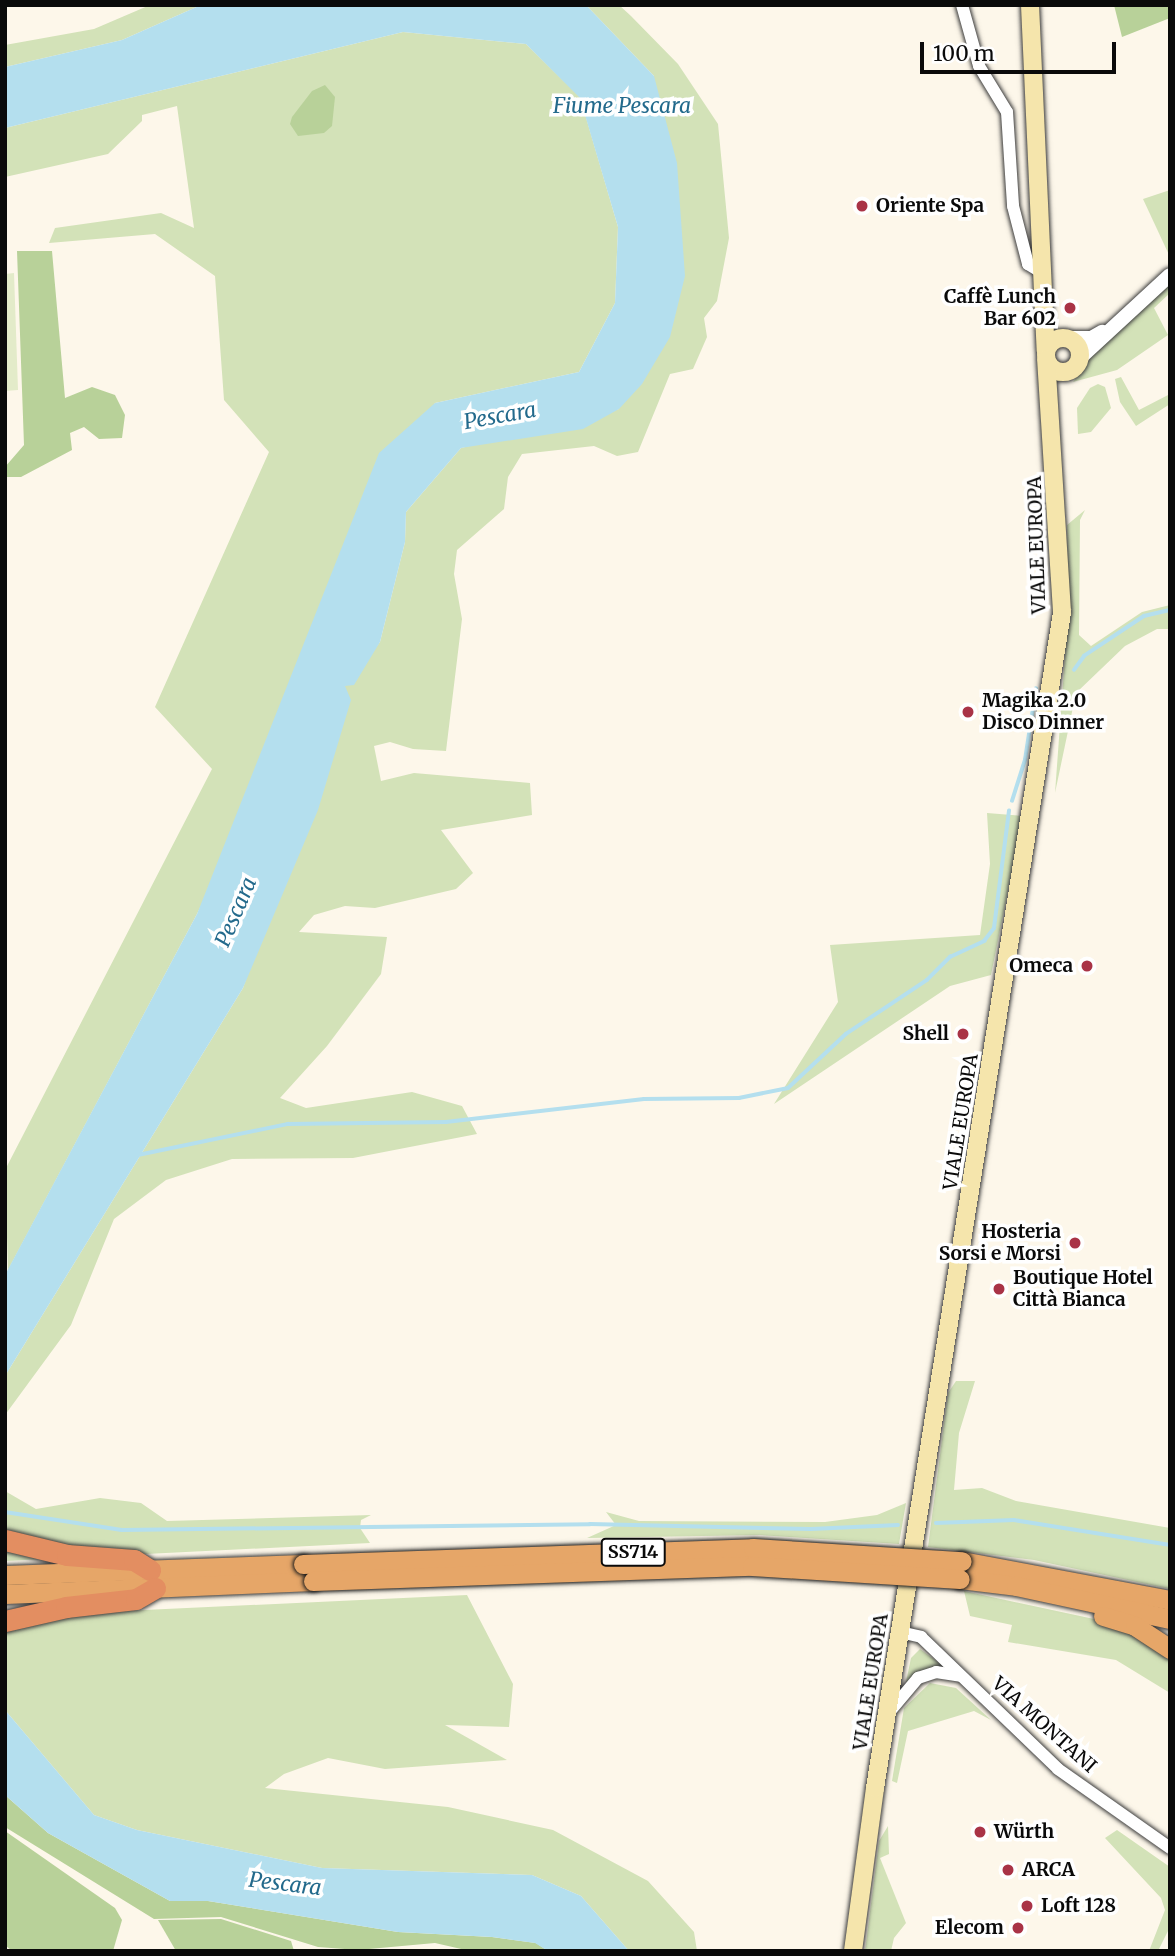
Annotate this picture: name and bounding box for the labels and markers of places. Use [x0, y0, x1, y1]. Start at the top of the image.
place label: Oriente Spa [876, 195, 984, 217]
marker: Oriente Spa [854, 198, 870, 214]
place label: Caffè Lunch Bar 602 [944, 286, 1056, 330]
marker: Caffè Lunch Bar 602 [1062, 300, 1078, 316]
place label: Magika 2.0 Disco Dinner [982, 690, 1104, 734]
marker: Magika 2.0 Disco Dinner [960, 704, 976, 720]
place label: Omeca [1009, 955, 1073, 977]
marker: Omeca [1079, 958, 1095, 974]
place label: Shell [902, 1023, 949, 1045]
marker: Shell [955, 1026, 971, 1042]
place label: Hosteria Sorsi e Morsi [939, 1221, 1061, 1265]
marker: Hosteria Sorsi e Morsi [1067, 1235, 1083, 1251]
place label: Boutique Hotel Città Bianca [1013, 1267, 1153, 1311]
marker: Boutique Hotel Città Bianca [991, 1281, 1007, 1297]
place label: Würth [994, 1821, 1054, 1843]
marker: Würth [972, 1824, 988, 1840]
place label: ARCA [1022, 1859, 1075, 1881]
marker: ARCA [1000, 1862, 1016, 1878]
place label: Loft 128 [1041, 1895, 1116, 1917]
marker: Loft 128 [1019, 1898, 1035, 1914]
place label: Elecom [935, 1917, 1004, 1939]
marker: Elecom [1010, 1920, 1026, 1936]

